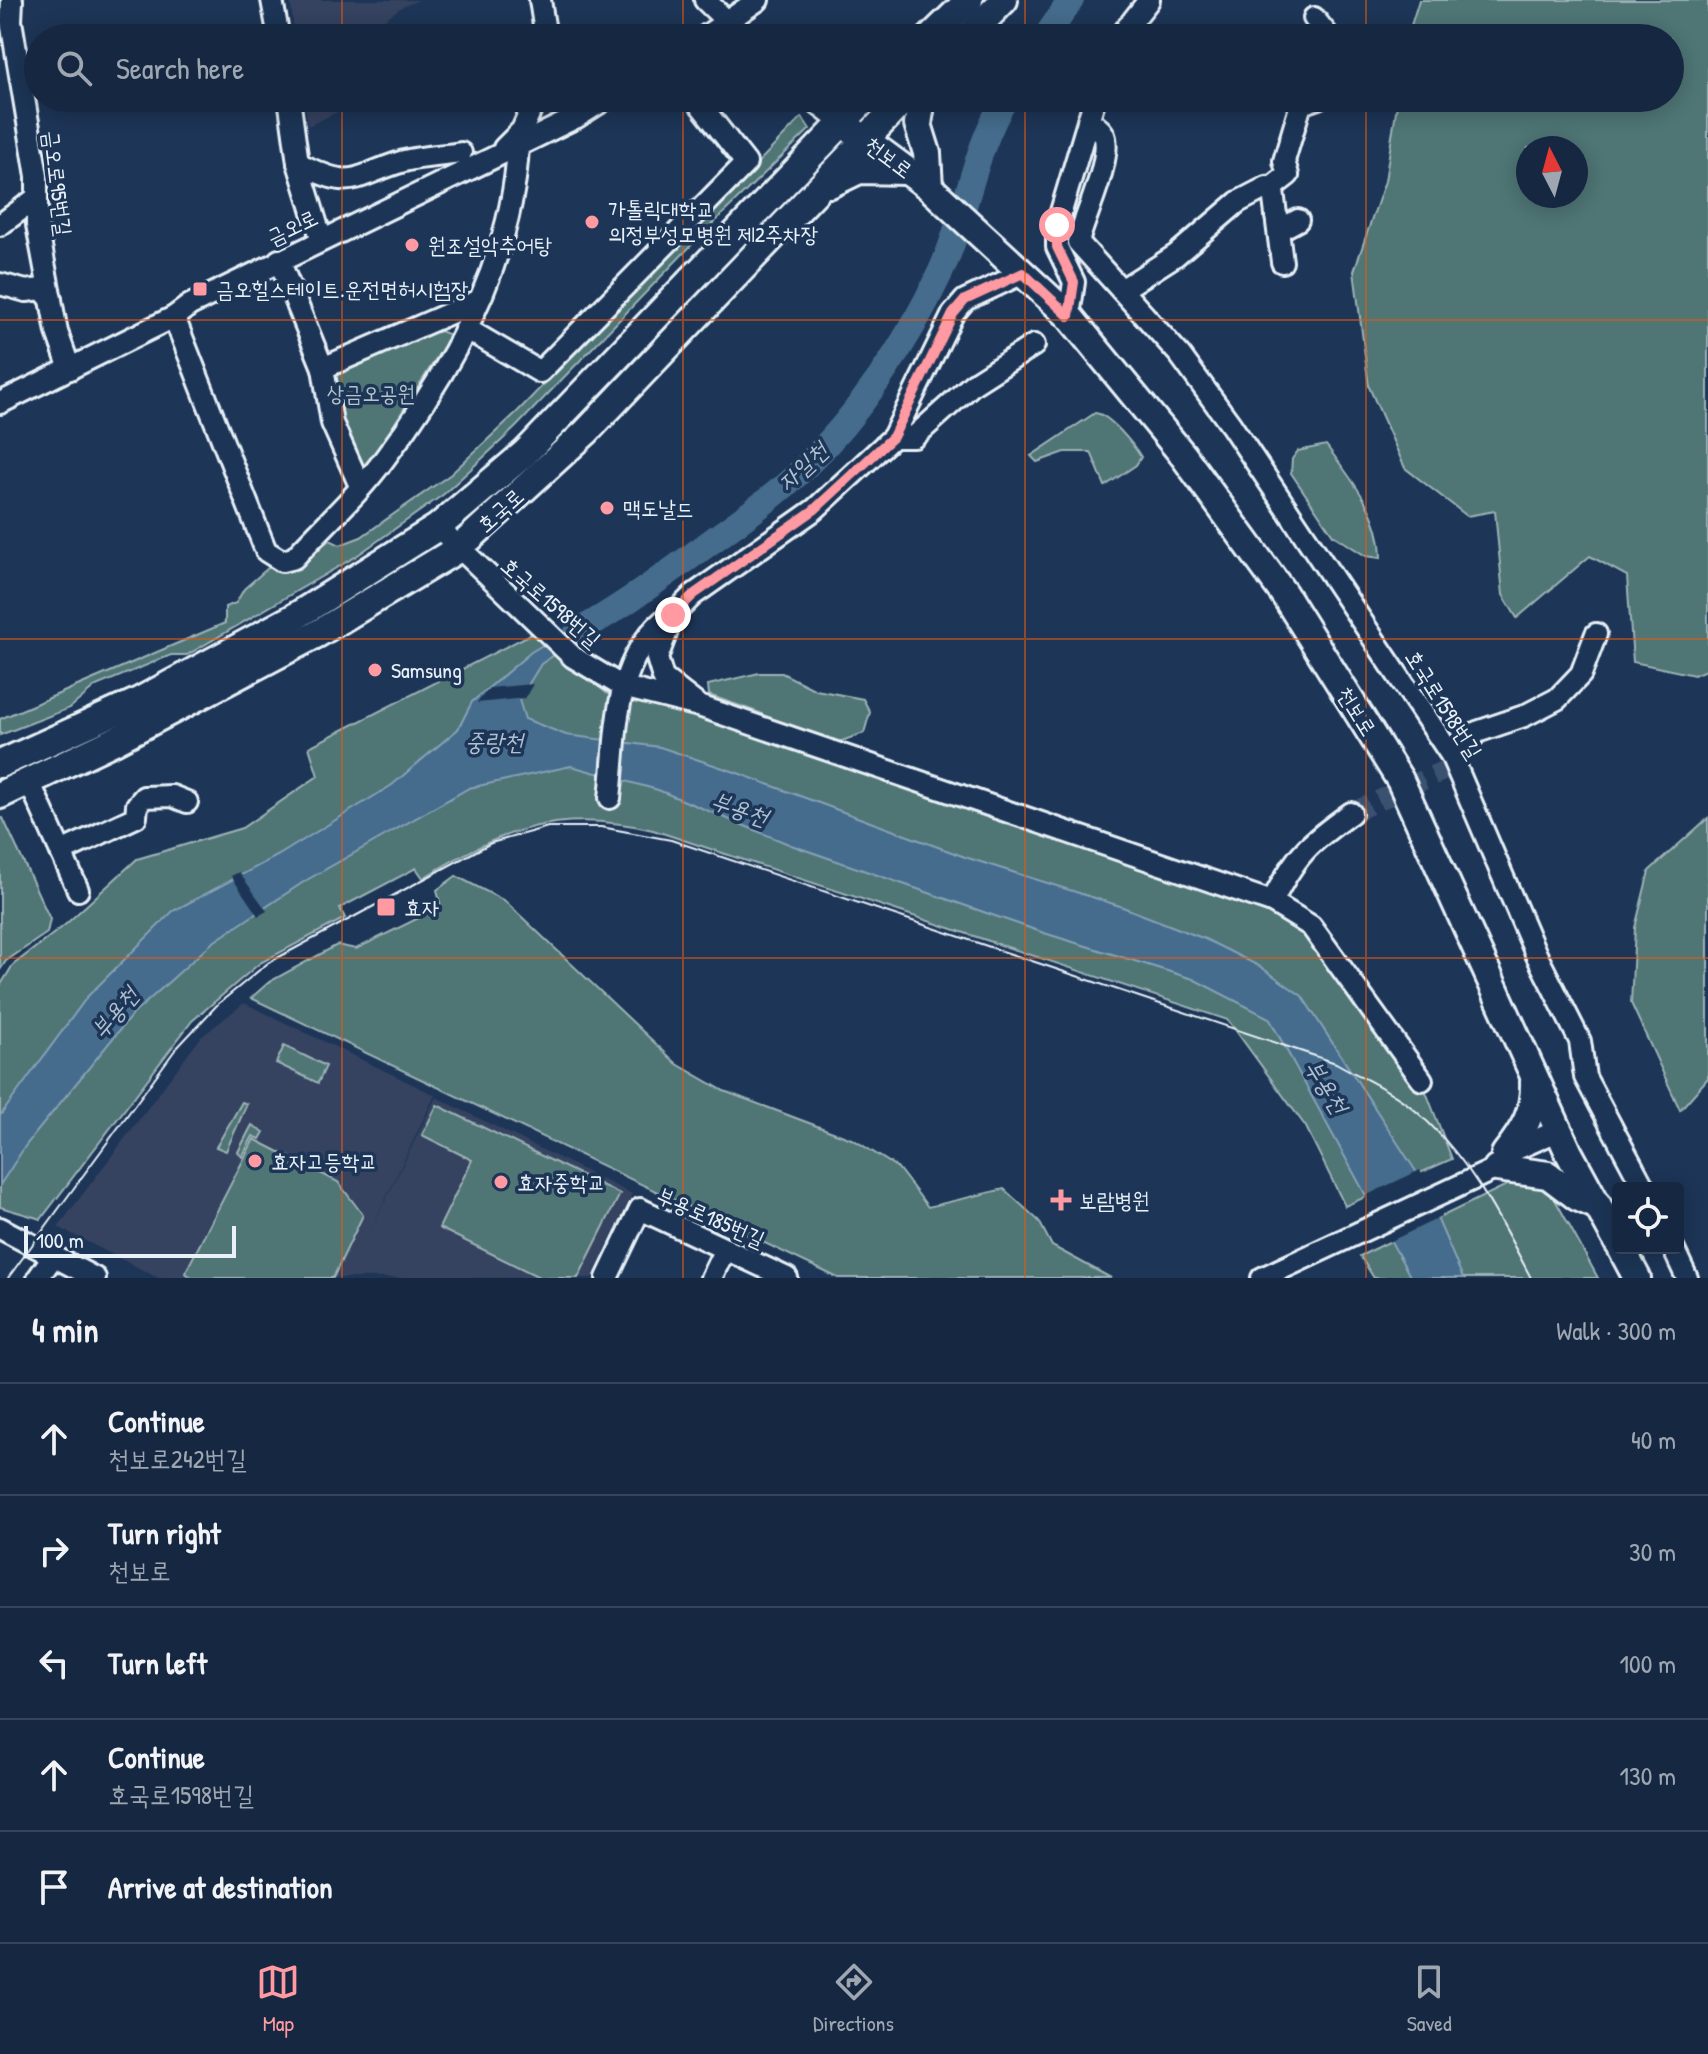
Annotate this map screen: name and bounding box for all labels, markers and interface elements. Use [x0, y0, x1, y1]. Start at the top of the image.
search box [24, 24, 1684, 112]
icon: search [52, 46, 96, 90]
text: Search here [116, 48, 244, 88]
street label: 금오로95번길 [37, 129, 79, 238]
street label: 천보로 [859, 129, 919, 185]
north arrow [1516, 136, 1588, 208]
place label: 가톨릭대학교 의정부성모병원 제2주차장 [608, 194, 818, 249]
street label: 금오로 [262, 202, 322, 252]
route start [1039, 207, 1075, 243]
marker: 가톨릭대학교 의정부성모병원 제2주차장 [583, 213, 601, 231]
place label: 원조설악추어탕 [428, 230, 552, 260]
marker: 원조설악추어탕 [403, 236, 421, 254]
place label: 금오힐스테이트.운전면허시험장 [216, 274, 469, 304]
marker: 금오힐스테이트.운전면허시험장 [191, 280, 209, 298]
park label: 상금오공원 [327, 378, 415, 408]
water label: 자일천 [770, 433, 836, 497]
street label: 호국로 [470, 481, 530, 539]
place label: 맥도날드 [623, 493, 694, 523]
marker: 맥도날드 [598, 499, 616, 517]
street label: 호국로1598번길 [495, 550, 608, 654]
route end [655, 597, 691, 633]
street label: 호국로1598번길 [1399, 644, 1490, 765]
place label: Samsung [391, 655, 462, 685]
marker: Samsung [366, 661, 384, 679]
street label: 천보로 [1330, 681, 1384, 741]
water label: 중랑천 [465, 725, 526, 757]
water label: 부용천 [707, 783, 775, 833]
place label: 효자 [404, 892, 439, 922]
marker: 효자 [375, 896, 397, 918]
water label: 부용천 [83, 977, 147, 1044]
water label: 부용천 [1298, 1053, 1357, 1121]
place label: 효자고등학교 [271, 1146, 377, 1176]
marker: 효자고등학교 [246, 1152, 264, 1170]
place label: 효자중학교 [517, 1167, 606, 1197]
marker: 효자중학교 [492, 1173, 510, 1191]
street label: 부용로185번길 [652, 1180, 770, 1254]
map controls [1612, 1182, 1684, 1254]
button: locate [1612, 1182, 1684, 1254]
place label: 보람병원 [1079, 1185, 1150, 1215]
marker: 보람병원 [1050, 1189, 1072, 1211]
scale bar [24, 1222, 236, 1258]
text: 100 m [36, 1225, 84, 1255]
text: 4 min [32, 1307, 99, 1353]
text: Walk · 300 m [1556, 1313, 1676, 1348]
text: Continue [108, 1401, 205, 1441]
icon: ahead [32, 1417, 76, 1461]
text: 40 m [1631, 1422, 1676, 1457]
text: 천보로242번길 [108, 1441, 247, 1476]
text: Turn right [108, 1513, 221, 1553]
icon: right [32, 1529, 76, 1573]
text: 30 m [1629, 1534, 1676, 1569]
text: 천보로 [108, 1553, 171, 1588]
icon: left [32, 1641, 76, 1685]
text: Turn left [108, 1643, 207, 1683]
text: 100 m [1620, 1646, 1676, 1681]
text: Continue [108, 1737, 205, 1777]
icon: ahead [32, 1753, 76, 1797]
text: 130 m [1620, 1758, 1676, 1793]
text: 호국로1598번길 [108, 1777, 254, 1812]
icon: arrive [32, 1865, 76, 1909]
text: Arrive at destination [108, 1867, 333, 1907]
tab: Map [256, 1960, 300, 2038]
tab: Directions [813, 1960, 894, 2038]
tab: Saved [1407, 1960, 1452, 2038]

